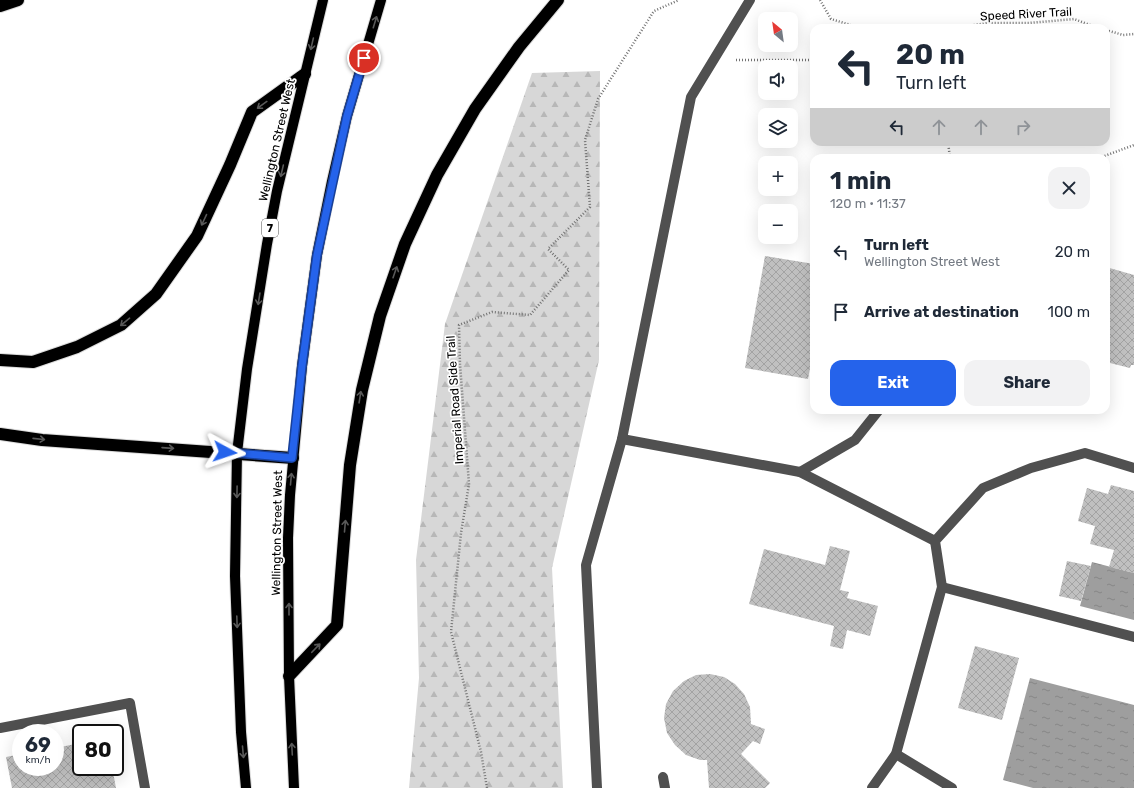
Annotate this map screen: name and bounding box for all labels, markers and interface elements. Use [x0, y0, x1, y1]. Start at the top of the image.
street label: Speed River Trail [980, 5, 1072, 23]
north arrow [758, 12, 798, 52]
map controls [758, 12, 798, 244]
one-way arrow [372, 16, 379, 29]
one-way arrow [308, 38, 316, 51]
text: 20 m [896, 38, 965, 71]
icon: left [830, 40, 882, 92]
pin [347, 41, 381, 75]
icon: arrive [353, 47, 375, 69]
button: sound [758, 60, 798, 100]
text: Turn left [896, 72, 966, 94]
street label: Wellington Street West [256, 77, 298, 203]
one-way arrow [257, 101, 268, 109]
button: layers [758, 108, 798, 148]
icon: left [886, 116, 908, 138]
icon: ahead [928, 116, 950, 138]
icon: ahead [970, 116, 992, 138]
icon: right [1012, 116, 1034, 138]
button: + [758, 156, 798, 196]
one-way arrow [278, 164, 286, 177]
text: 1 min [830, 167, 891, 195]
button: close [1048, 167, 1090, 209]
text: 120 m · 11:37 [830, 196, 906, 211]
button: − [758, 204, 798, 244]
one-way arrow [200, 214, 207, 226]
road number: 7 [262, 219, 278, 237]
text: Turn left [864, 236, 929, 254]
icon: left [830, 241, 852, 263]
text: 20 m [1055, 243, 1090, 261]
text: Wellington Street West [864, 254, 1000, 269]
one-way arrow [392, 266, 399, 279]
one-way arrow [255, 292, 263, 305]
icon: arrive [830, 301, 852, 323]
text: Arrive at destination [864, 303, 1019, 321]
text: 100 m [1048, 303, 1090, 321]
one-way arrow [120, 317, 131, 326]
street label: Imperial Road Side Trail [444, 335, 466, 465]
button: Exit [830, 360, 956, 406]
button: Share [964, 360, 1090, 406]
one-way arrow [356, 391, 364, 404]
position arrow [204, 431, 246, 473]
one-way arrow [32, 436, 45, 443]
one-way arrow [161, 445, 174, 452]
street label: Wellington Street West [269, 470, 285, 596]
one-way arrow [287, 473, 294, 486]
one-way arrow [233, 485, 240, 498]
one-way arrow [342, 520, 349, 533]
one-way arrow [285, 603, 292, 616]
one-way arrow [233, 615, 241, 628]
one-way arrow [311, 643, 320, 653]
speed limit sign: 80 [72, 724, 124, 776]
text: 69 [25, 733, 51, 757]
one-way arrow [288, 743, 296, 756]
one-way arrow [239, 745, 246, 758]
text: km/h [26, 754, 50, 766]

